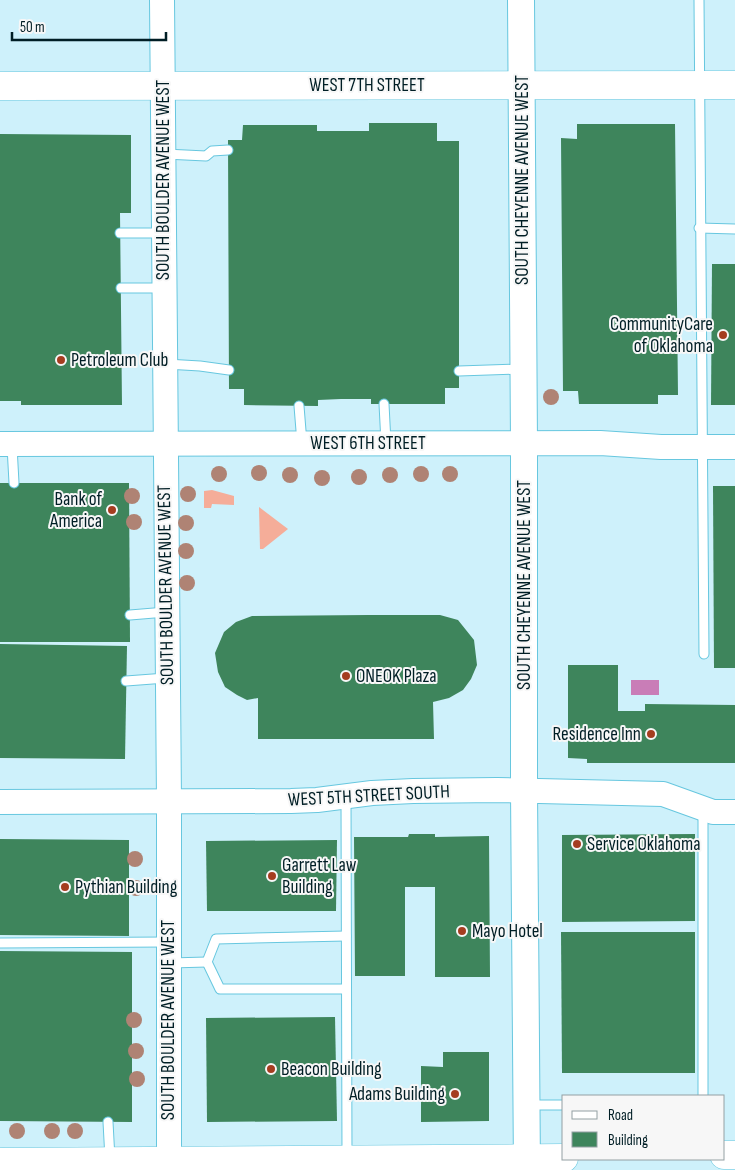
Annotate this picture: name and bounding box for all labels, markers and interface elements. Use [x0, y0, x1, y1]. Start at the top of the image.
scale bar [12, 10, 166, 42]
text: 50 m [20, 18, 45, 37]
street label: WEST 7TH STREET [309, 74, 425, 97]
street label: SOUTH CHEYENNE AVENUE WEST [511, 75, 534, 285]
street label: SOUTH BOULDER AVENUE WEST [152, 80, 175, 280]
place label: CommunityCare of Oklahoma [610, 313, 713, 358]
marker: CommunityCare of Oklahoma [717, 329, 729, 341]
place label: Petroleum Club [71, 349, 168, 372]
marker: Petroleum Club [55, 354, 67, 366]
street label: WEST 6TH STREET [310, 432, 426, 455]
street label: SOUTH CHEYENNE AVENUE WEST [513, 480, 536, 690]
street label: SOUTH BOULDER AVENUE WEST [153, 484, 179, 685]
place label: Bank of America [49, 488, 103, 533]
marker: Bank of America [106, 504, 118, 516]
place label: ONEOK Plaza [356, 665, 437, 688]
marker: ONEOK Plaza [340, 670, 352, 682]
place label: Residence Inn [552, 723, 641, 746]
marker: Residence Inn [645, 728, 657, 740]
street label: WEST 5TH STREET SOUTH [287, 780, 451, 812]
place label: Service Oklahoma [587, 833, 700, 856]
marker: Service Oklahoma [571, 838, 583, 850]
place label: Garrett Law Building [282, 854, 357, 899]
marker: Garrett Law Building [266, 870, 278, 882]
place label: Pythian Building [75, 876, 178, 899]
marker: Pythian Building [59, 881, 71, 893]
street label: SOUTH BOULDER AVENUE WEST [157, 920, 180, 1120]
place label: Mayo Hotel [472, 920, 543, 943]
marker: Mayo Hotel [456, 925, 468, 937]
place label: Beacon Building [281, 1058, 382, 1081]
marker: Beacon Building [265, 1063, 277, 1075]
place label: Adams Building [348, 1083, 445, 1106]
marker: Adams Building [449, 1088, 461, 1100]
legend [562, 1095, 725, 1160]
text: Road [608, 1106, 633, 1125]
text: Building [608, 1131, 648, 1150]

